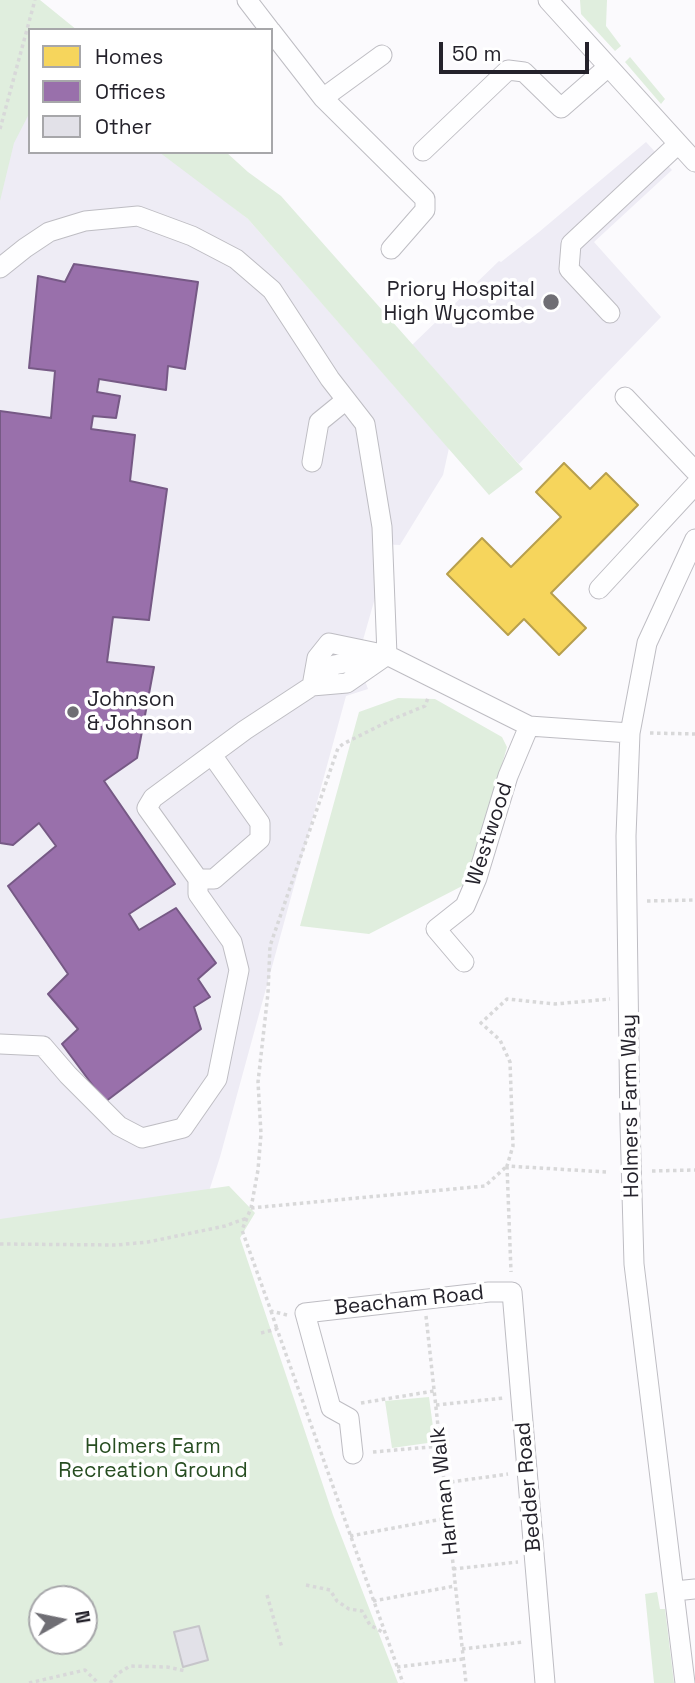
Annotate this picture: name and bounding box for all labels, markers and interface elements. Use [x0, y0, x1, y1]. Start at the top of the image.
legend [28, 28, 273, 154]
scale bar [443, 28, 594, 72]
text: 50 m [452, 40, 502, 67]
text: Homes [95, 43, 163, 70]
text: Offices [95, 78, 166, 105]
text: Other [95, 113, 152, 140]
place label: Priory Hospital High Wycombe [384, 277, 535, 327]
marker: Priory Hospital High Wycombe [541, 292, 561, 312]
place label: Johnson & Johnson [87, 687, 193, 737]
marker: Johnson & Johnson [65, 704, 81, 720]
street label: Westwood [461, 779, 519, 889]
street label: Holmers Farm Way [617, 1014, 645, 1198]
street label: Beacham Road [333, 1281, 485, 1321]
street label: Bedder Road [511, 1421, 547, 1553]
street label: Harman Walk [426, 1426, 464, 1556]
park label: Holmers Farm Recreation Ground [58, 1434, 248, 1484]
north arrow [28, 1585, 98, 1655]
text: N [69, 1609, 96, 1625]

